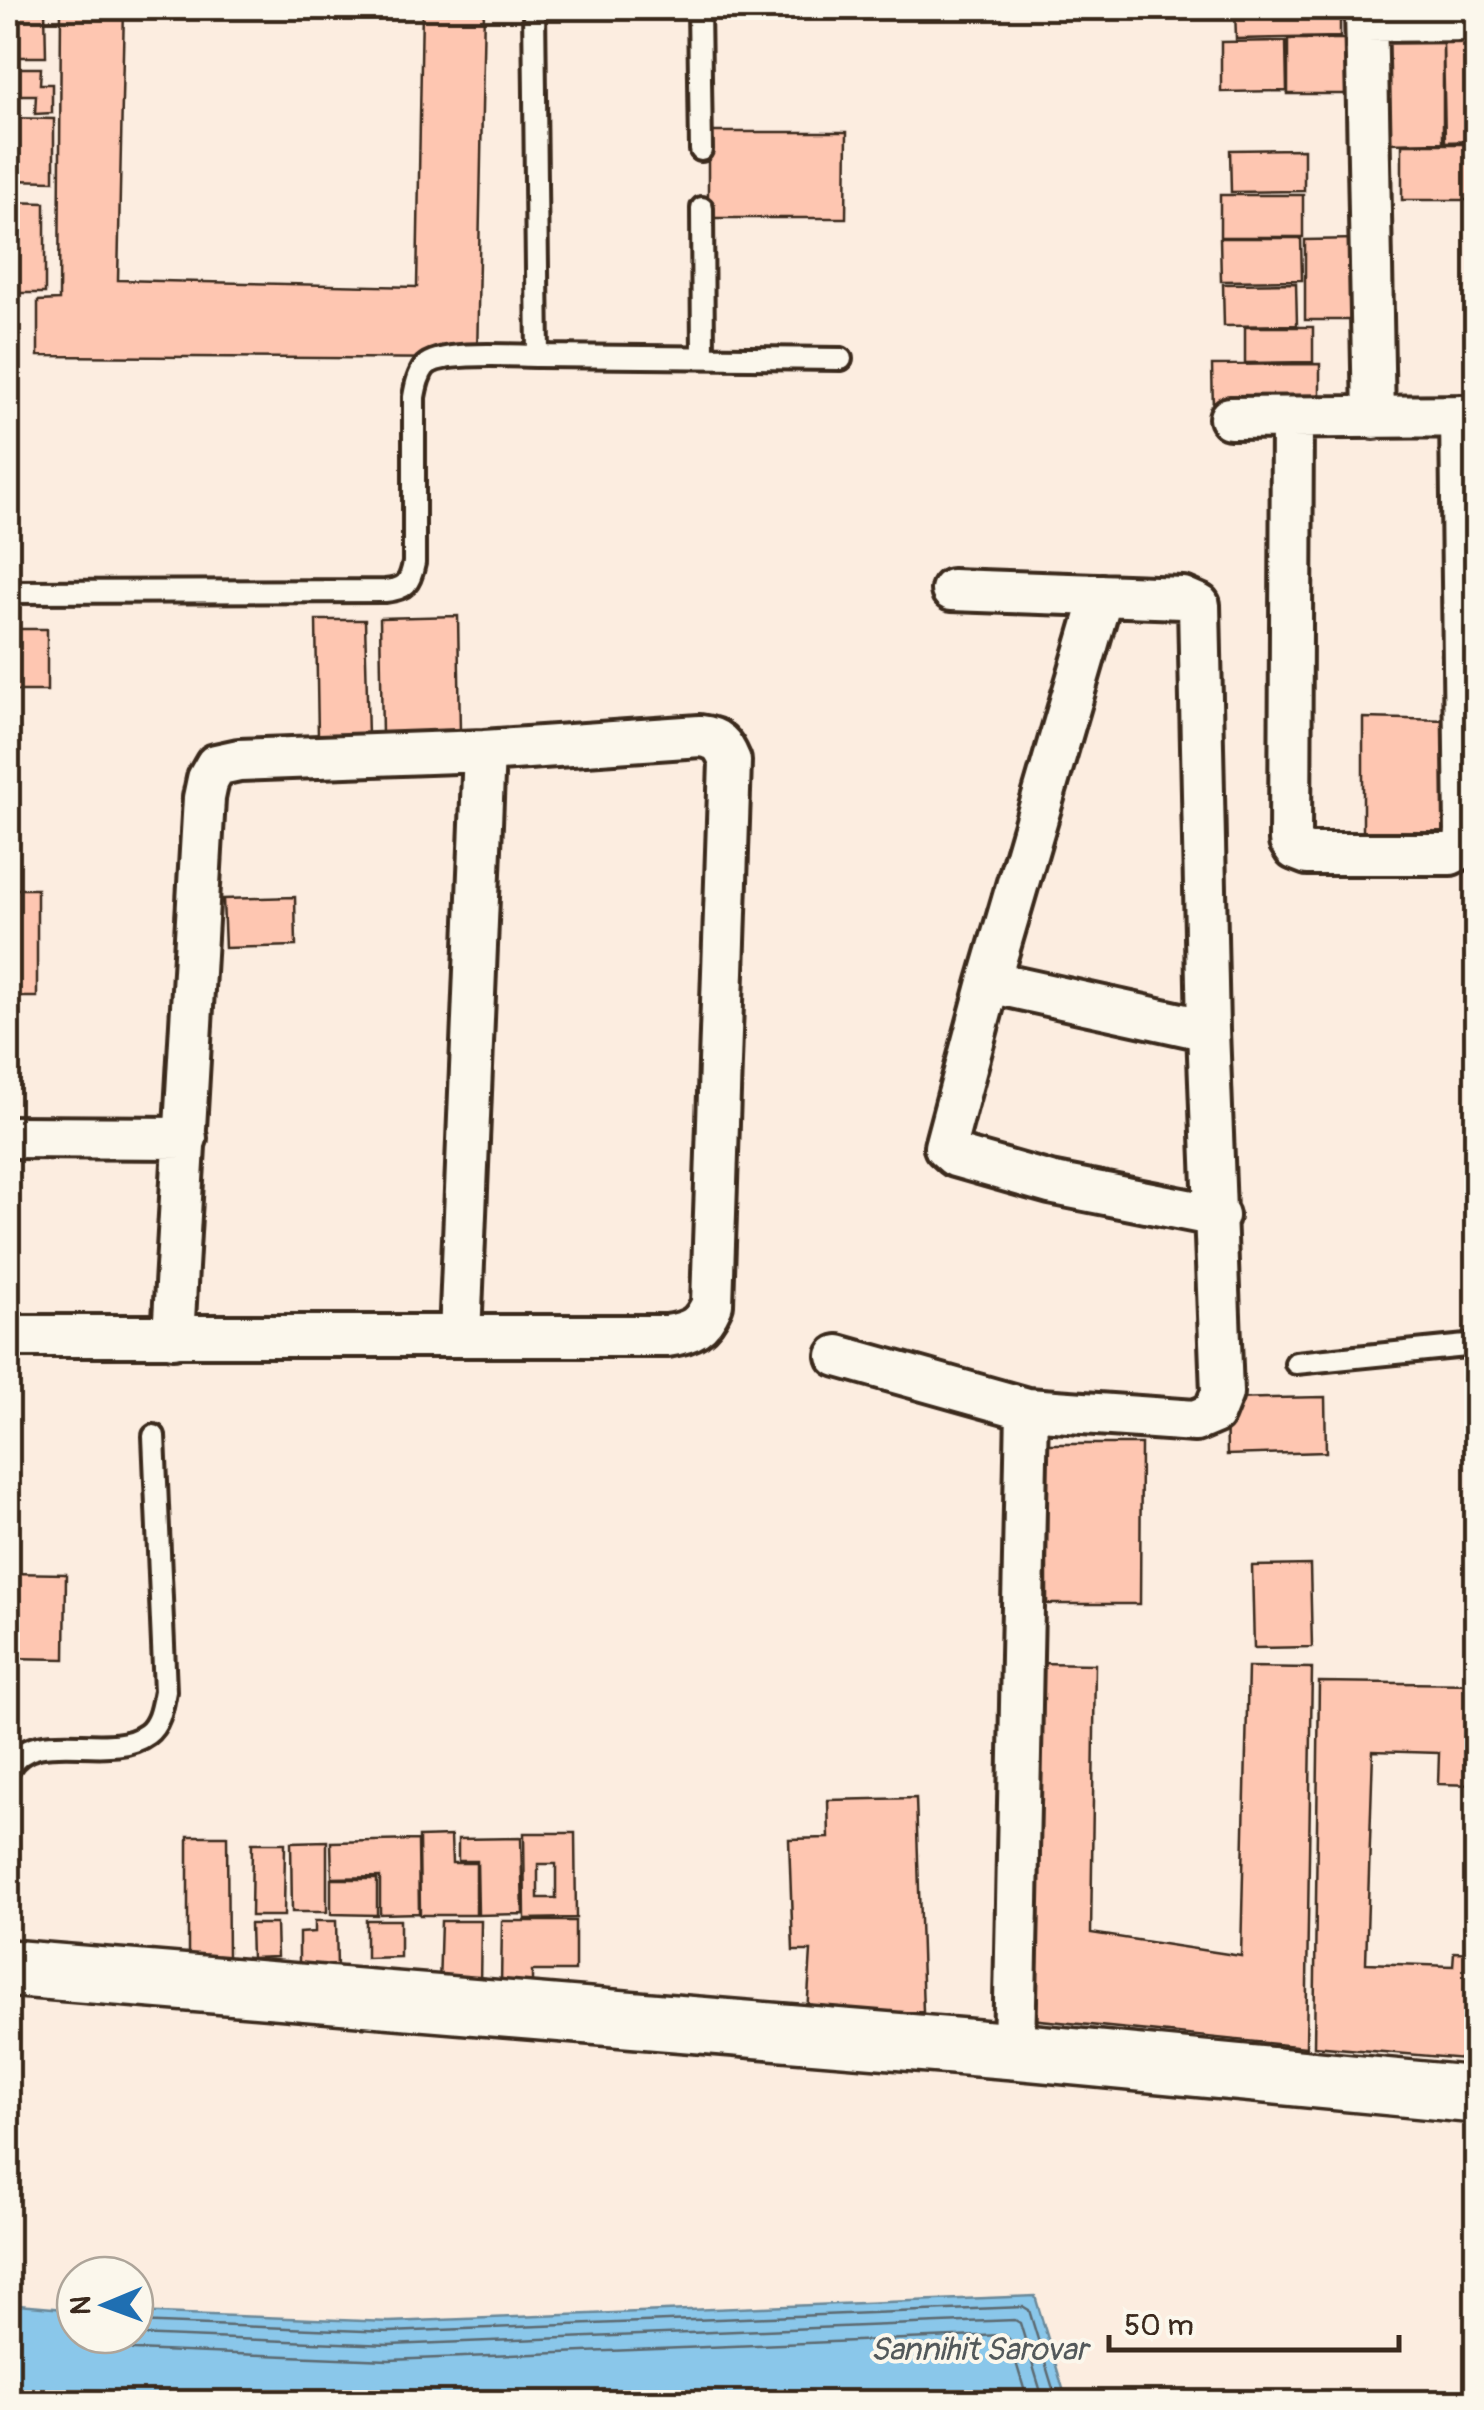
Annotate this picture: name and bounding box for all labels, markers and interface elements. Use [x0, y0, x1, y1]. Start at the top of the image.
north arrow [55, 2255, 155, 2355]
scale bar [1109, 2290, 1399, 2352]
text: N [64, 2296, 99, 2315]
text: 50 m [1124, 2307, 1194, 2344]
water label: Sannihit Sarovar [870, 2330, 1091, 2370]

